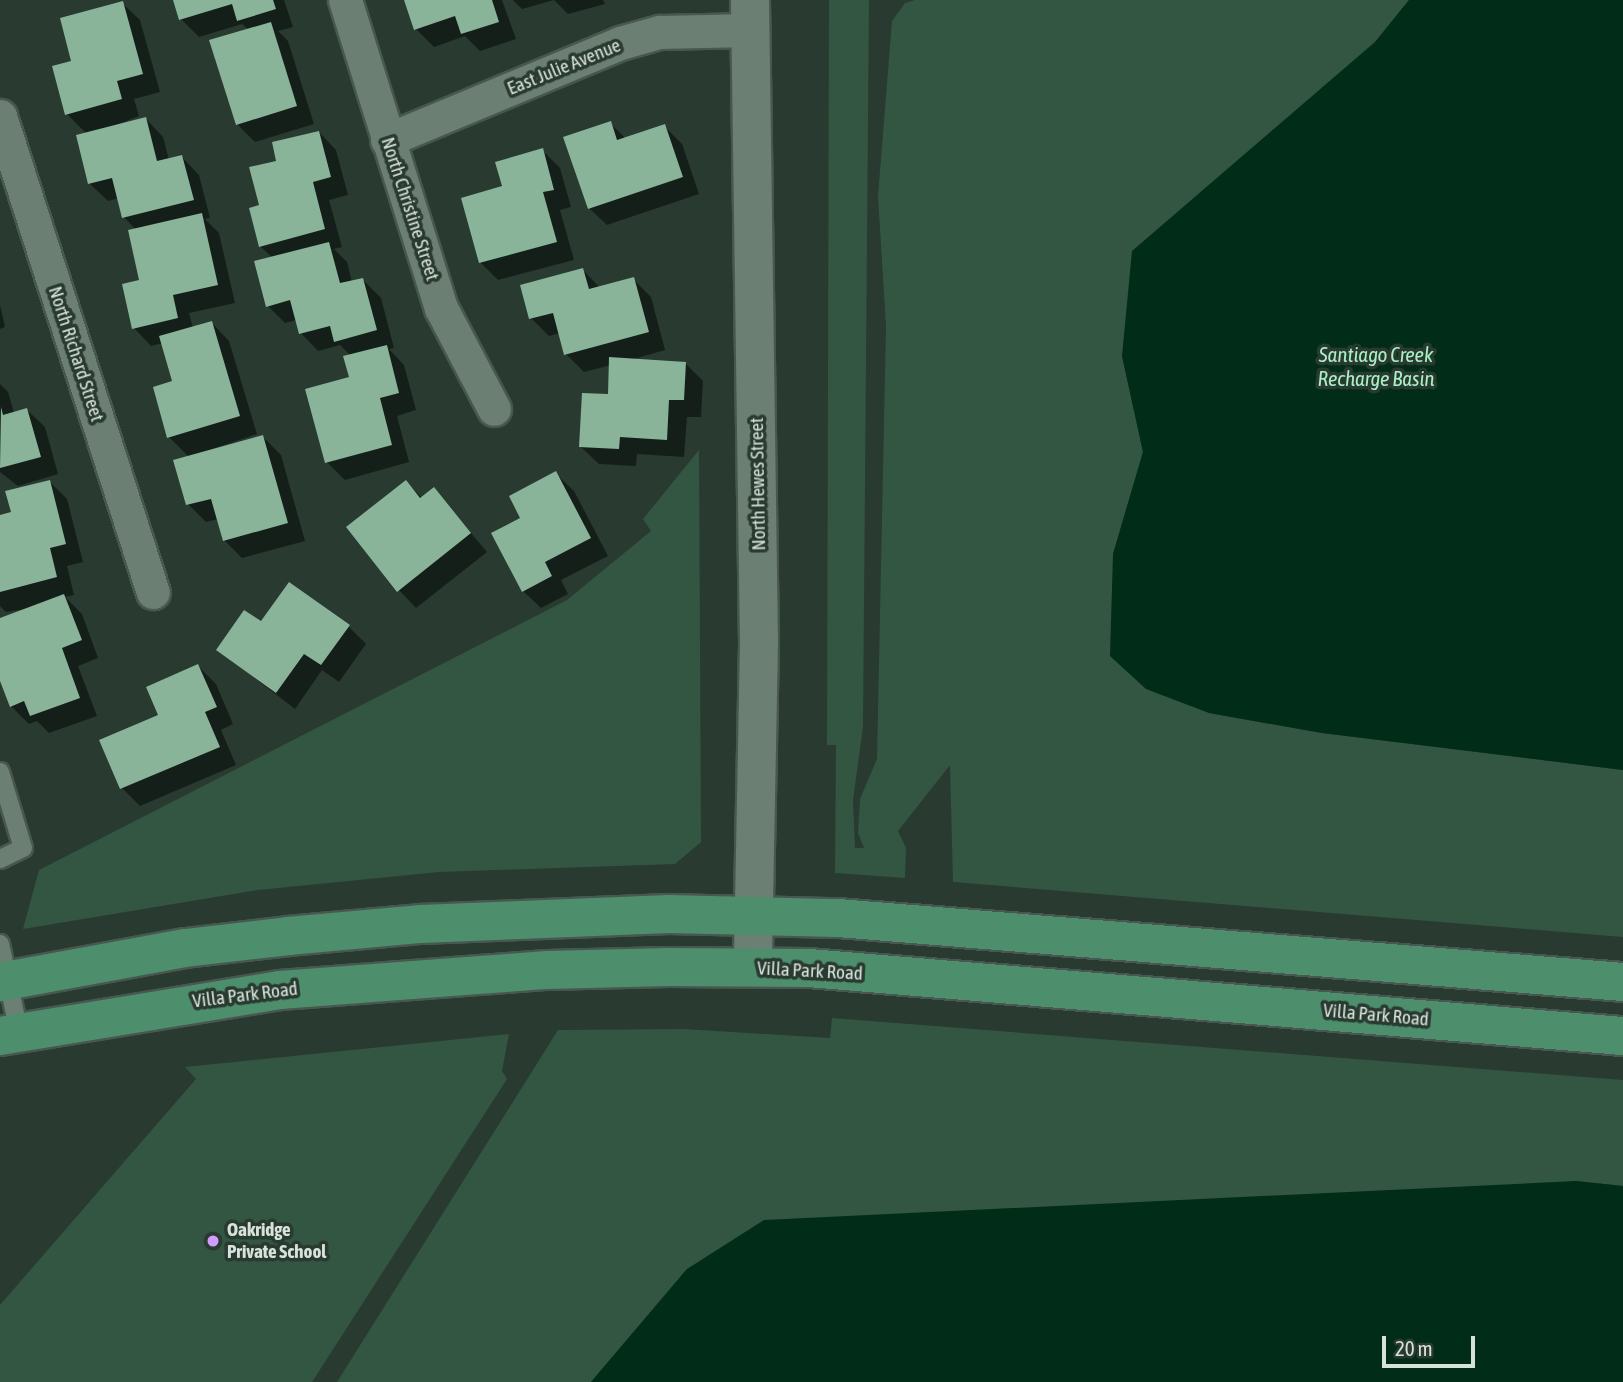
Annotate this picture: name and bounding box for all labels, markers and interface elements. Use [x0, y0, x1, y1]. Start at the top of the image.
street label: East Julie Avenue [504, 34, 624, 100]
street label: North Christine Street [376, 134, 444, 284]
street label: North Richard Street [43, 284, 109, 424]
water label: Santiago Creek Recharge Basin [1318, 341, 1434, 391]
street label: North Hewes Street [745, 417, 771, 551]
street label: Villa Park Road [757, 957, 863, 985]
street label: Villa Park Road [191, 977, 299, 1013]
street label: Villa Park Road [1322, 999, 1430, 1031]
place label: Oakridge Private School [227, 1219, 326, 1263]
marker: Oakridge Private School [205, 1233, 221, 1249]
scale bar [1385, 1322, 1478, 1366]
text: 20 m [1395, 1336, 1433, 1360]

